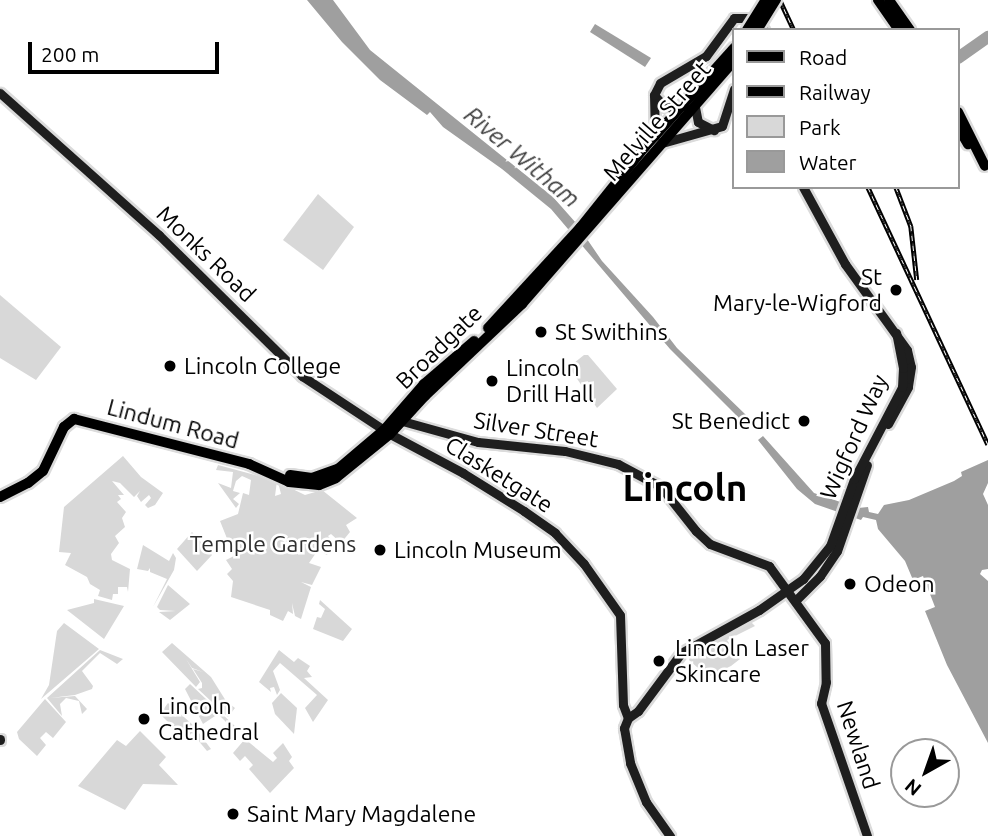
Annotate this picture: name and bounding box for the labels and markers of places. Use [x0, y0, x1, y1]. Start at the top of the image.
place label: St Mary-le-Wigford [713, 263, 882, 317]
marker: St Mary-le-Wigford [888, 282, 904, 298]
place label: St Swithins [555, 318, 668, 346]
marker: St Swithins [533, 324, 549, 340]
place label: Lincoln College [184, 352, 341, 380]
place label: Lincoln Drill Hall [506, 354, 594, 408]
marker: Lincoln College [162, 358, 178, 374]
marker: Lincoln Drill Hall [484, 373, 500, 389]
place label: St Benedict [672, 407, 790, 435]
marker: St Benedict [796, 413, 812, 429]
place label: Lincoln Museum [394, 536, 562, 564]
marker: Lincoln Museum [372, 542, 388, 558]
place label: Odeon [864, 570, 935, 598]
marker: Odeon [842, 576, 858, 592]
place label: Lincoln Laser Skincare [675, 634, 809, 688]
marker: Lincoln Laser Skincare [649, 651, 669, 671]
place label: Lincoln Cathedral [158, 692, 259, 746]
marker: Lincoln Cathedral [136, 711, 152, 727]
place label: Saint Mary Magdalene [247, 800, 476, 828]
marker: Saint Mary Magdalene [225, 806, 241, 822]

